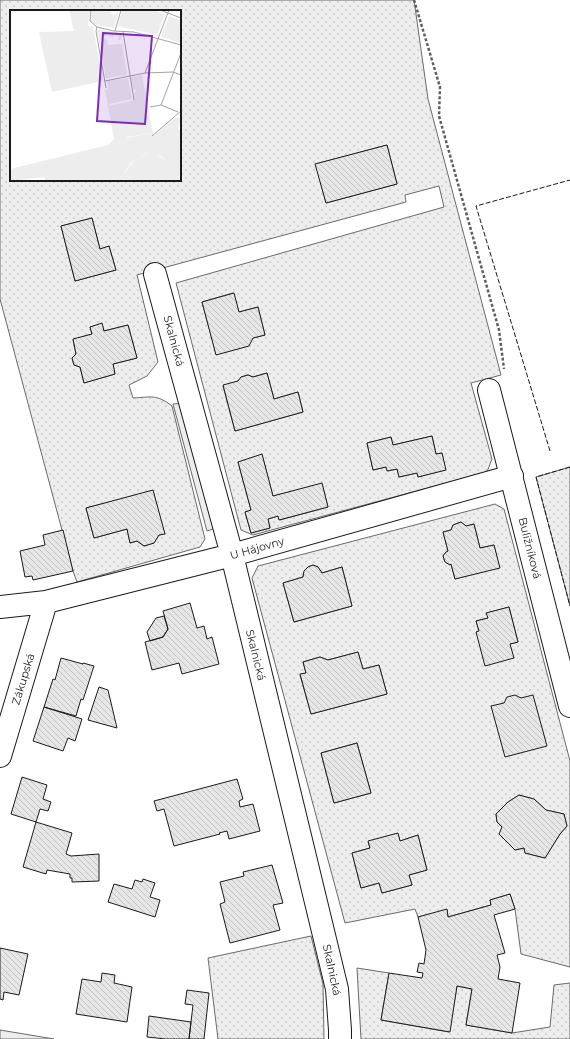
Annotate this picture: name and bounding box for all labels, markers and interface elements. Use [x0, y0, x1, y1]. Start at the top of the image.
inset map [10, 10, 181, 181]
street label: Skalnická [160, 314, 188, 368]
street label: Buližníková [516, 516, 544, 580]
street label: U Hájovny [228, 534, 286, 562]
street label: Skalnická [243, 628, 269, 682]
street label: Zákupská [9, 651, 37, 707]
street label: Skalnická [320, 943, 344, 997]

